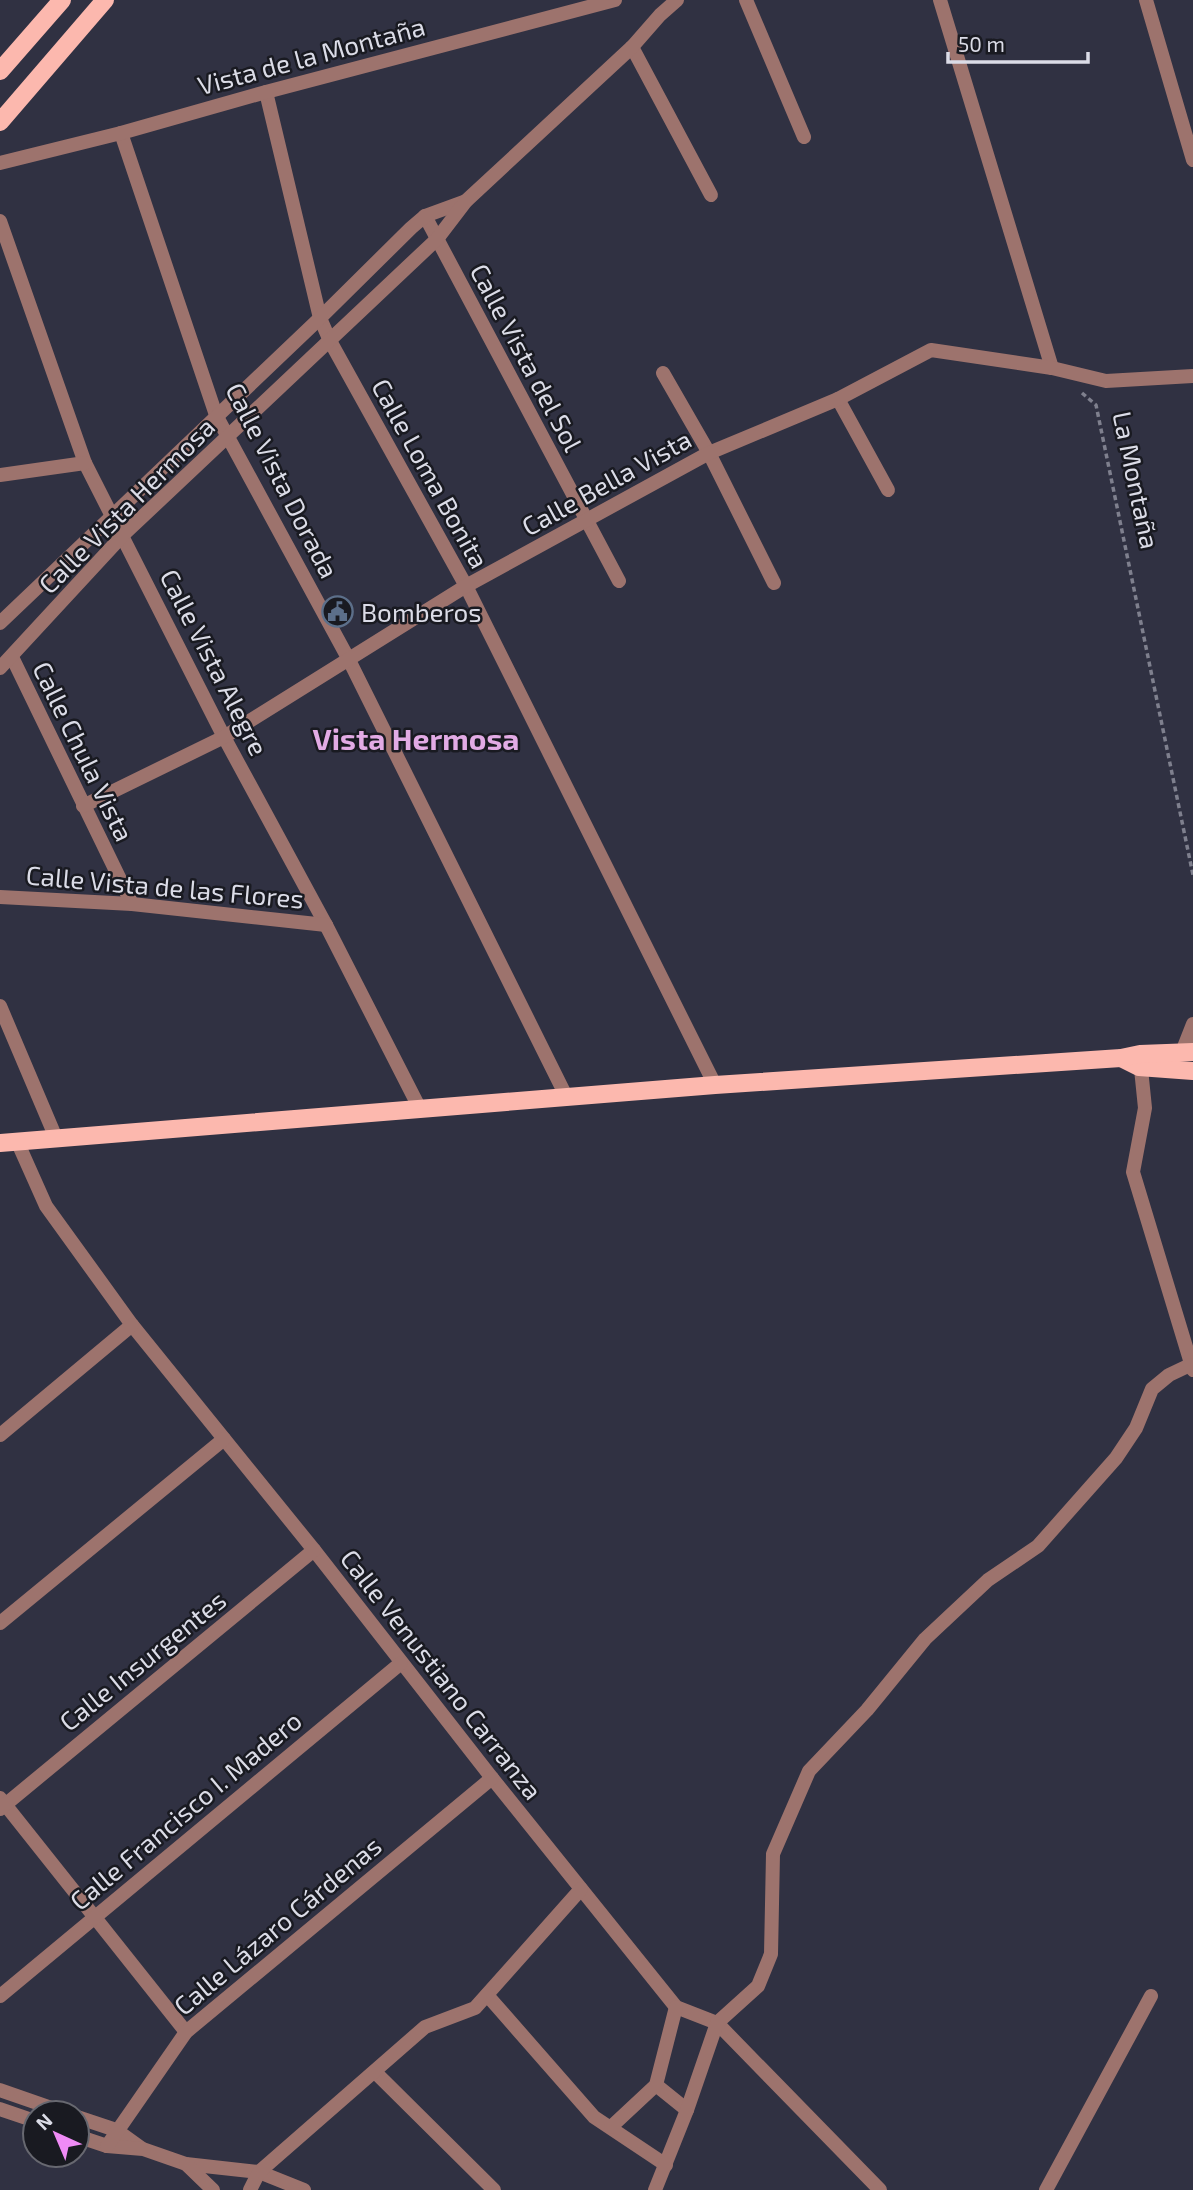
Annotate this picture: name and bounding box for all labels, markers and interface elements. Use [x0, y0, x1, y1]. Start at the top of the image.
street label: Vista de la Montaña [194, 10, 428, 100]
scale bar [948, 21, 1088, 65]
text: 50 m [958, 31, 1005, 56]
street label: Calle Vista del Sol [465, 258, 590, 456]
street label: Calle Loma Bonita [366, 373, 496, 573]
street label: Calle Vista Dorada [220, 377, 346, 583]
street label: La Montaña [1107, 408, 1167, 552]
street label: Calle Vista Hermosa [32, 411, 220, 599]
street label: Calle Bella Vista [516, 423, 696, 541]
street label: Calle Vista Alegre [155, 564, 275, 760]
public building icon: Bomberos [321, 594, 355, 628]
place label: Bomberos [361, 596, 482, 627]
street label: Calle Chula Vista [27, 656, 141, 846]
district label: Vista Hermosa [313, 720, 519, 756]
street label: Calle Vista de las Flores [25, 858, 305, 914]
street label: Calle Venustiano Carranza [335, 1543, 549, 1805]
street label: Calle Insurgentes [53, 1583, 231, 1737]
street label: Calle Francisco I. Madero [63, 1704, 307, 1916]
street label: Calle Lázaro Cárdenas [167, 1829, 387, 2021]
north arrow [21, 2099, 91, 2169]
text: N [31, 2108, 57, 2134]

